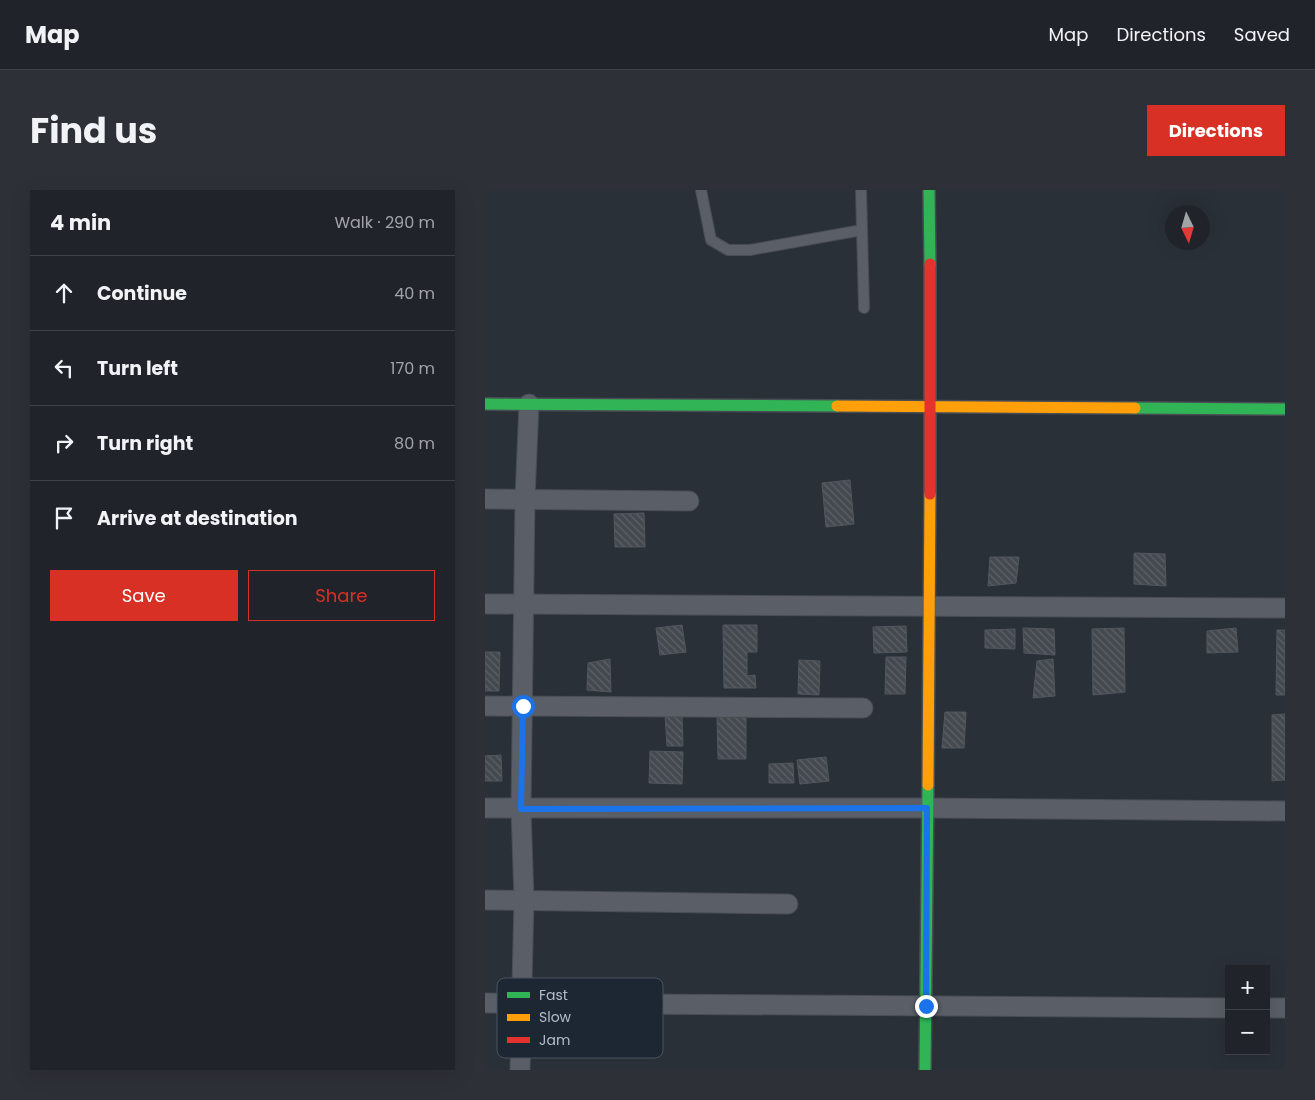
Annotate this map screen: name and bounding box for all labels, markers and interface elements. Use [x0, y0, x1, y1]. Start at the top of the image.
text: Map [25, 18, 80, 51]
text: Map [1049, 22, 1088, 47]
text: Directions [1116, 22, 1206, 47]
text: Saved [1234, 22, 1290, 47]
button: Directions [1147, 105, 1285, 156]
text: Find us [30, 106, 157, 155]
north arrow [1165, 205, 1210, 250]
text: 4 min [50, 208, 111, 237]
text: Walk · 290 m [334, 211, 435, 234]
icon: ahead [50, 279, 78, 307]
text: Continue [97, 280, 187, 307]
text: 40 m [394, 282, 435, 305]
icon: left [50, 354, 78, 382]
text: Turn left [97, 355, 178, 382]
text: 170 m [390, 357, 435, 380]
icon: right [50, 429, 78, 457]
text: Turn right [97, 430, 193, 457]
text: 80 m [394, 432, 435, 455]
icon: arrive [50, 504, 78, 532]
text: Arrive at destination [97, 505, 298, 532]
button: Save [50, 570, 238, 621]
button: Share [248, 570, 435, 621]
route start [512, 695, 535, 718]
map controls [1225, 965, 1270, 1055]
button: + [1225, 965, 1270, 1010]
legend [497, 978, 663, 1058]
text: Fast [539, 985, 568, 1005]
route end [915, 995, 938, 1018]
text: Slow [539, 1007, 572, 1027]
button: − [1225, 1010, 1270, 1055]
text: Jam [539, 1030, 570, 1050]

